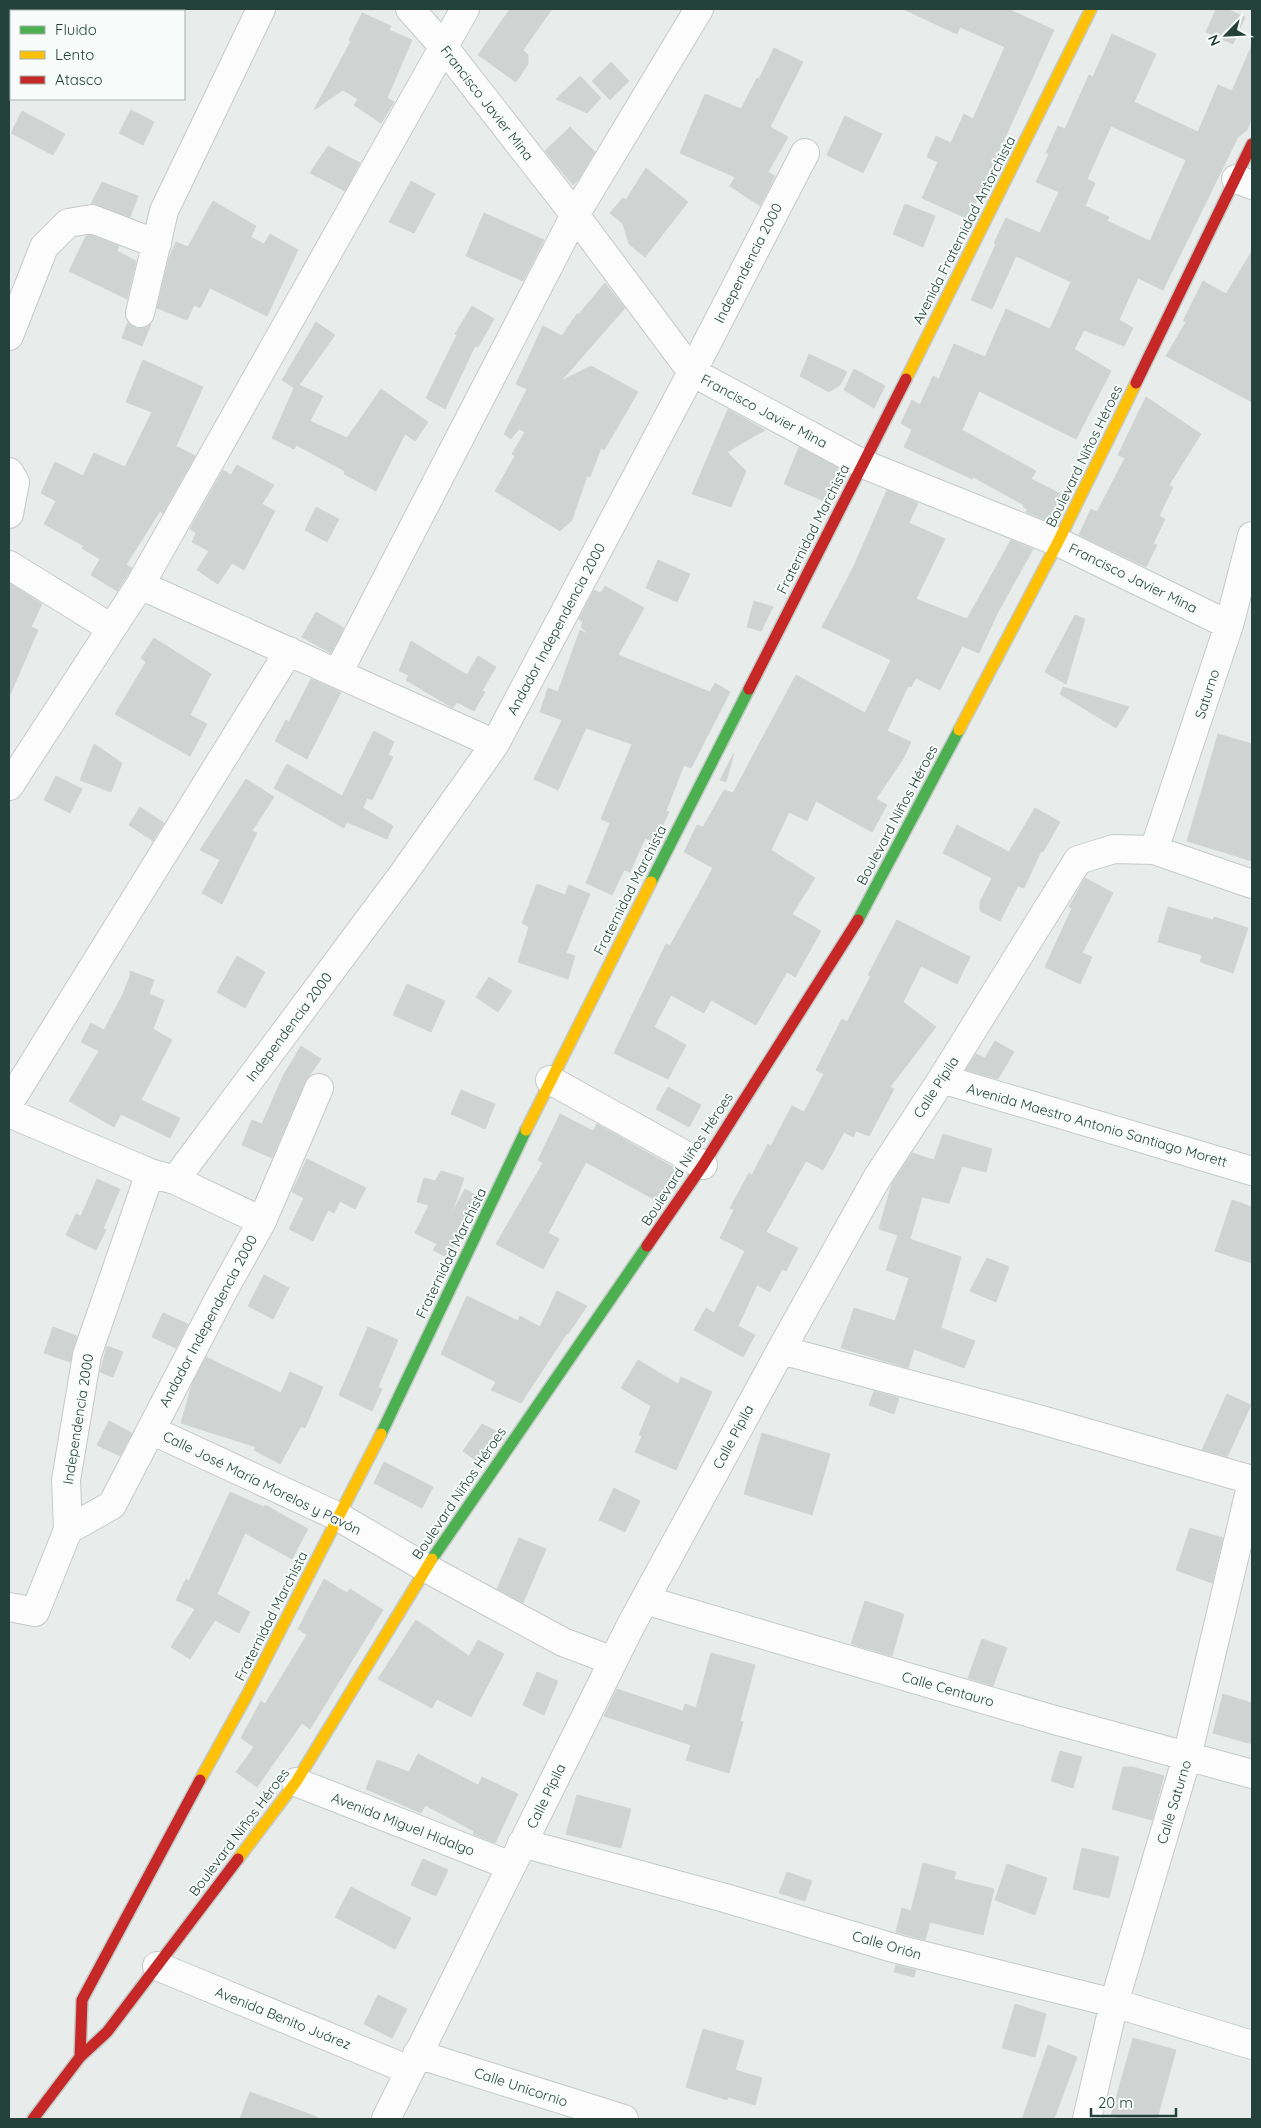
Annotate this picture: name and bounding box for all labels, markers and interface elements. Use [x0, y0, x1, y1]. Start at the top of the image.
legend [10, 10, 185, 100]
north arrow [1201, 10, 1251, 60]
text: Fluido [55, 20, 97, 39]
text: N [1204, 32, 1224, 49]
street label: Francisco Javier Mina [437, 42, 537, 164]
text: Lento [55, 45, 94, 64]
text: Atasco [55, 70, 103, 89]
street label: Avenida Fraternidad Antorchista [909, 133, 1019, 327]
street label: Independencia 2000 [710, 200, 786, 326]
street label: Francisco Javier Mina [698, 370, 830, 452]
street label: Boulevard Niños Héroes [1042, 382, 1126, 530]
street label: Fraternidad Marchista [773, 461, 853, 597]
street label: Francisco Javier Mina [1066, 539, 1200, 617]
street label: Andador Independencia 2000 [503, 540, 609, 718]
street label: Saturno [1191, 667, 1223, 721]
street label: Boulevard Niños Héroes [852, 742, 942, 888]
street label: Fraternidad Marchista [590, 822, 670, 958]
street label: Independencia 2000 [242, 969, 336, 1085]
street label: Calle Pípila [909, 1053, 963, 1121]
street label: Avenida Maestro Antonio Santiago Morett [965, 1079, 1229, 1171]
street label: Boulevard Niños Héroes [637, 1089, 737, 1229]
street label: Fraternidad Marchista [412, 1185, 490, 1321]
street label: Andador Independencia 2000 [155, 1232, 261, 1410]
street label: Independencia 2000 [59, 1352, 97, 1486]
street label: Calle Pípila [709, 1402, 757, 1472]
street label: Boulevard Niños Héroes [408, 1423, 510, 1563]
street label: Calle José María Morelos y Pavón [160, 1427, 364, 1539]
street label: Fraternidad Marchista [231, 1548, 311, 1684]
street label: Calle Centauro [900, 1667, 996, 1711]
street label: Calle Saturno [1153, 1758, 1195, 1846]
street label: Calle Pípila [523, 1761, 569, 1831]
street label: Boulevard Niños Héroes [185, 1764, 293, 1900]
street label: Avenida Miguel Hidalgo [329, 1788, 477, 1860]
street label: Calle Orión [850, 1927, 924, 1963]
street label: Avenida Benito Juárez [212, 1982, 354, 2054]
street label: Calle Unicornio [472, 2063, 570, 2111]
scale bar [1091, 2086, 1176, 2118]
text: 20 m [1098, 2093, 1133, 2112]

